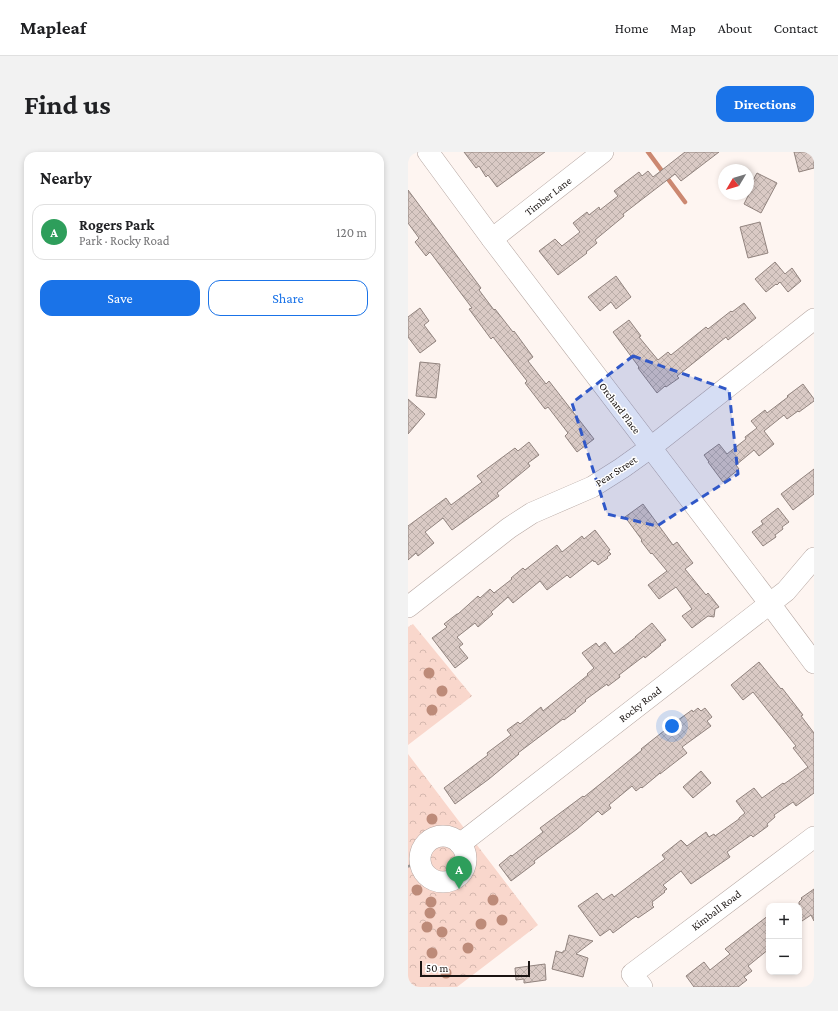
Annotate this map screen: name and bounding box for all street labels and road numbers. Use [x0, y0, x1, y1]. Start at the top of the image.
street label: Timber Lane [522, 174, 574, 218]
street label: Orchard Place [597, 380, 643, 436]
street label: Pear Street [593, 453, 639, 489]
street label: Rocky Road [616, 684, 664, 725]
street label: Kimball Road [689, 887, 743, 933]

